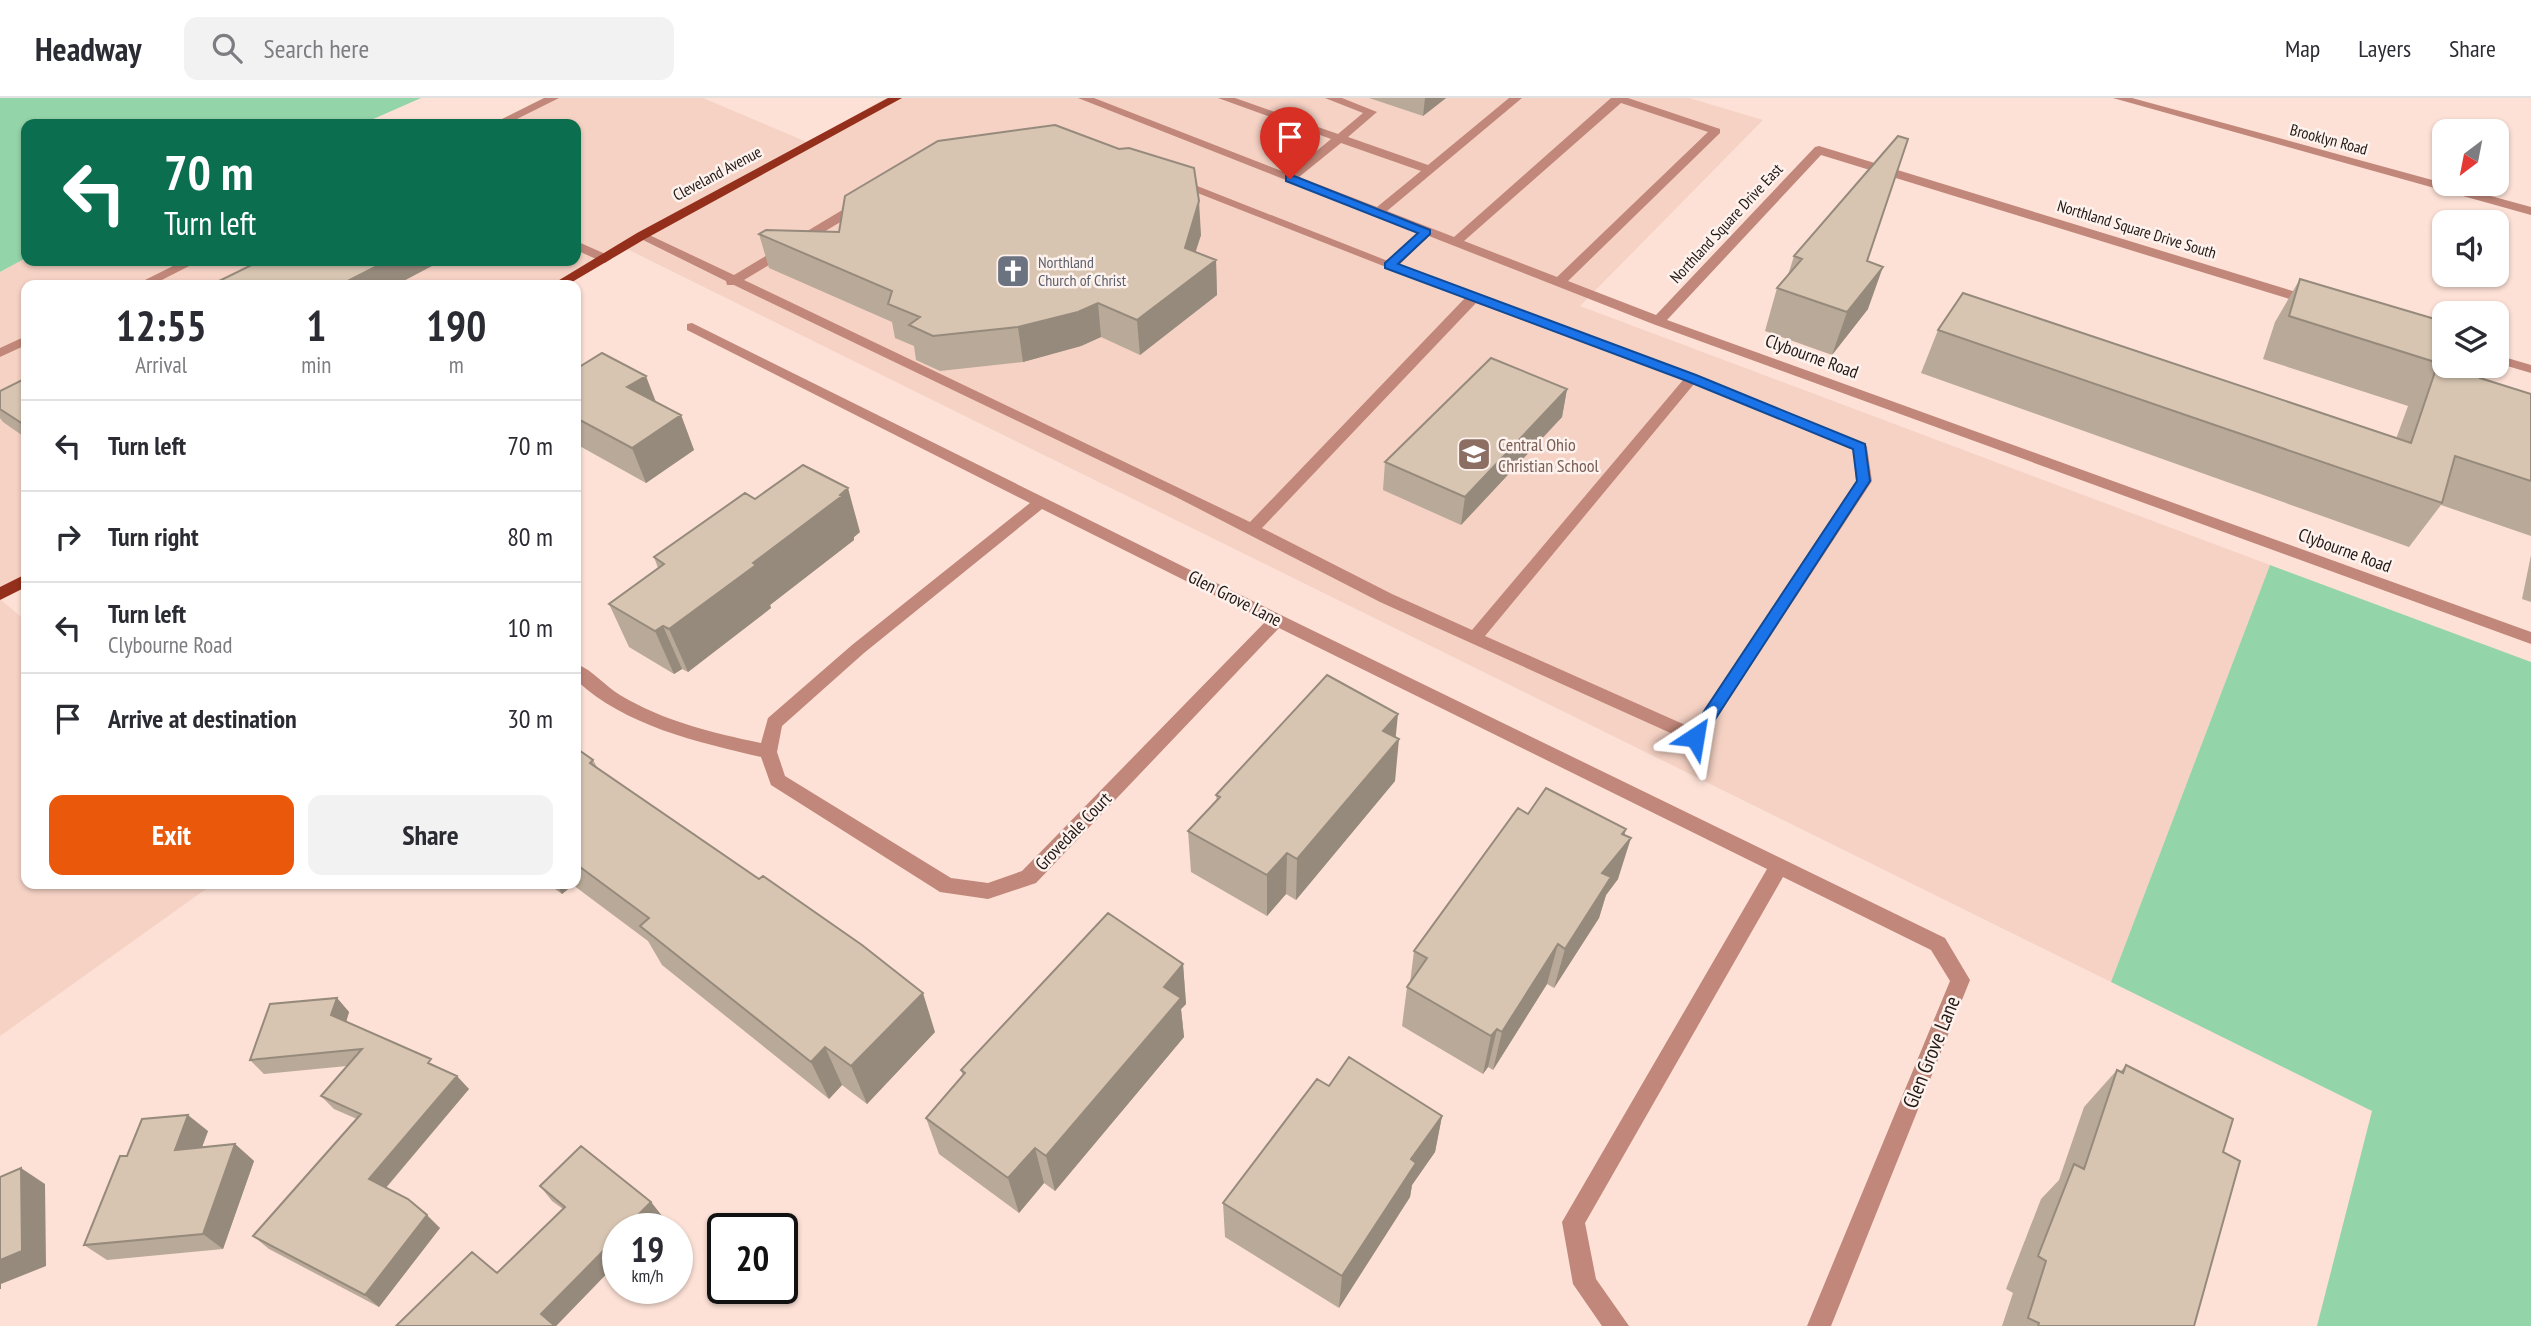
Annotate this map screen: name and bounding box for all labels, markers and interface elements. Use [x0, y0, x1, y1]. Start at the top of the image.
search box [184, 17, 674, 80]
text: Headway [35, 27, 142, 70]
icon: search [208, 29, 246, 67]
text: Search here [264, 32, 369, 65]
text: Map [2285, 33, 2320, 64]
text: Layers [2358, 33, 2411, 64]
text: Share [2449, 33, 2496, 64]
pin [1260, 107, 1320, 179]
icon: arrive [1271, 118, 1309, 156]
street label: Brooklyn Road [2288, 119, 2370, 159]
north arrow [2432, 119, 2510, 196]
map controls [2432, 119, 2509, 378]
text: 70 m [164, 140, 253, 204]
street label: Cleveland Avenue [669, 141, 765, 205]
icon: left [49, 147, 140, 238]
street label: Northland Square Drive East [1665, 159, 1787, 287]
street label: Northland Square Drive South [2055, 195, 2219, 263]
text: Turn left [164, 202, 256, 244]
button: sound [2432, 210, 2509, 287]
church icon: Northland Church of Christ [994, 252, 1032, 290]
place label: Northland Church of Christ [1038, 252, 1127, 290]
text: 12:55 [116, 298, 207, 353]
text: 1 [306, 298, 326, 353]
text: 190 [426, 298, 486, 353]
button: layers [2432, 301, 2509, 378]
street label: Clybourne Road [1762, 329, 1862, 383]
text: Arrival [135, 350, 187, 379]
text: min [301, 350, 331, 379]
text: m [449, 350, 464, 379]
icon: left [49, 427, 87, 465]
text: Turn left [108, 429, 186, 462]
text: 70 m [507, 429, 553, 462]
place label: Central Ohio Christian School [1498, 433, 1599, 477]
school or university icon: Central Ohio Christian School [1455, 435, 1493, 473]
icon: right [49, 518, 87, 556]
text: Turn right [108, 520, 199, 553]
text: 80 m [507, 520, 553, 553]
street label: Clybourne Road [2295, 523, 2395, 577]
street label: Glen Grove Lane [1185, 565, 1285, 631]
text: Turn left [108, 597, 186, 630]
icon: left [49, 609, 87, 647]
text: 10 m [507, 611, 553, 644]
text: Clybourne Road [108, 630, 232, 659]
icon: arrive [49, 700, 87, 738]
position arrow [1658, 700, 1732, 774]
text: Arrive at destination [108, 702, 297, 735]
text: 30 m [507, 702, 553, 735]
street label: Grovedale Court [1030, 787, 1116, 875]
button: Exit [49, 795, 294, 875]
button: Share [308, 795, 553, 875]
street label: Glen Grove Lane [1896, 992, 1966, 1112]
speed limit sign: 20 [707, 1213, 798, 1304]
text: 19 [631, 1226, 664, 1272]
text: km/h [632, 1264, 663, 1287]

